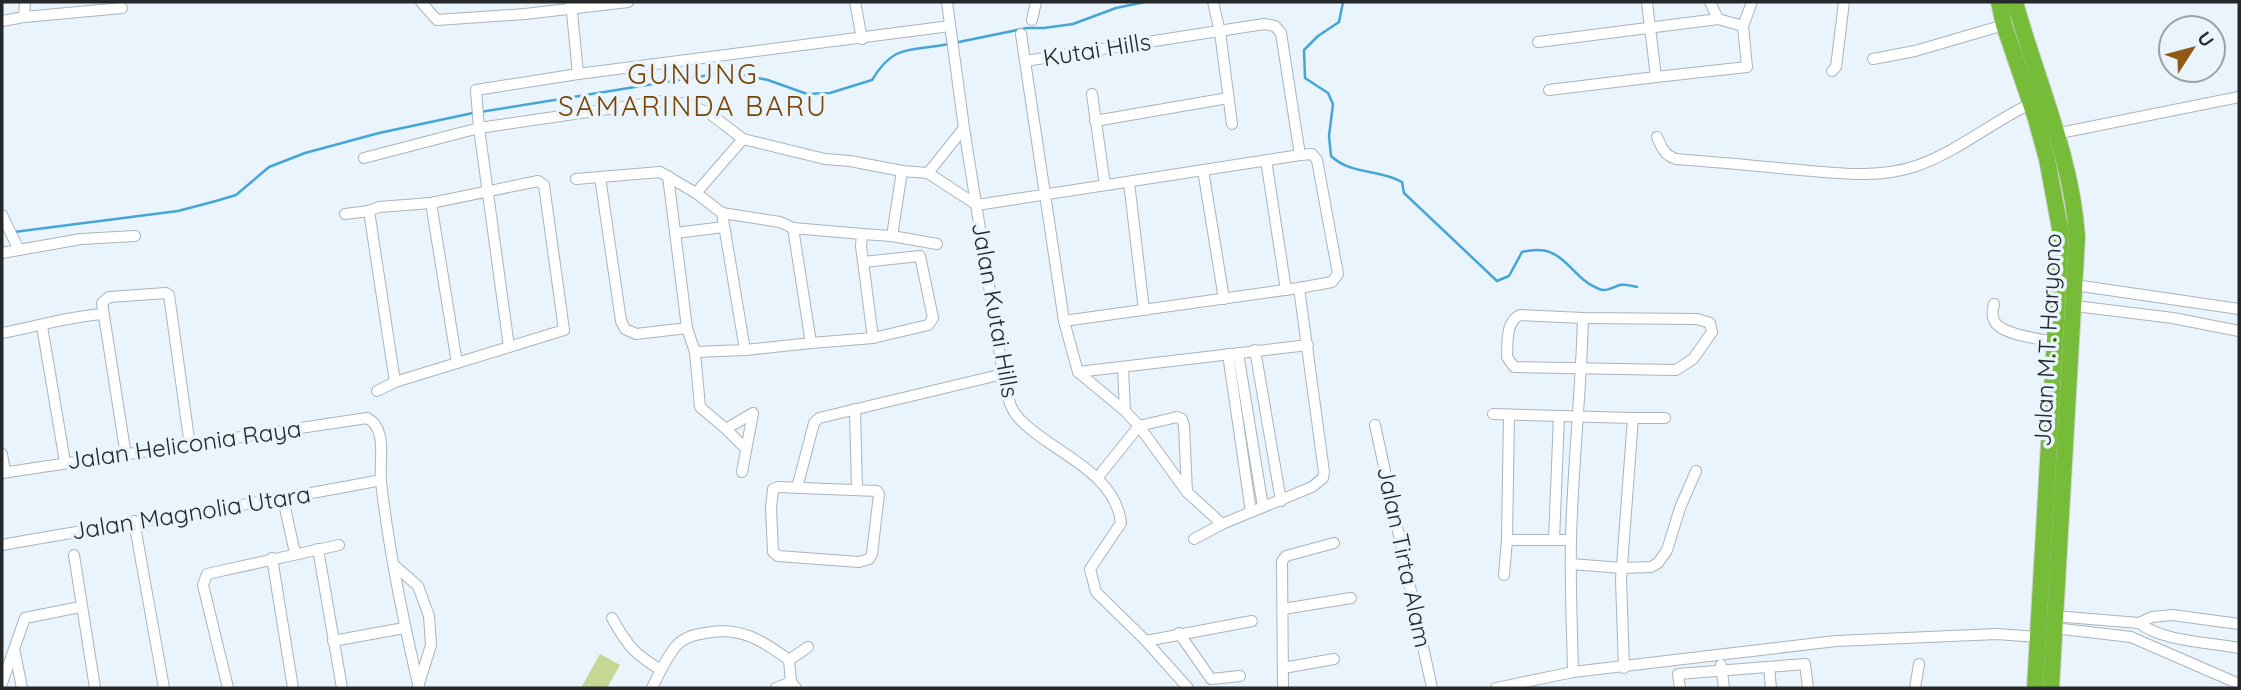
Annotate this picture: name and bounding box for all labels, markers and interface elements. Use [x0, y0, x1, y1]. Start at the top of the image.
north arrow [2157, 14, 2227, 84]
street label: Kutai Hills [1041, 26, 1153, 72]
text: U [2192, 27, 2219, 51]
district label: GUNUNG SAMARINDA BARU [558, 56, 828, 123]
street label: Jalan Kutai Hills [966, 220, 1026, 400]
street label: Jalan M.T. Haryono [2026, 233, 2068, 447]
street label: Jalan Heliconia Raya [65, 413, 303, 475]
street label: Jalan Tirta Alam [1371, 464, 1439, 650]
street label: Jalan Magnolia Utara [69, 478, 312, 546]

